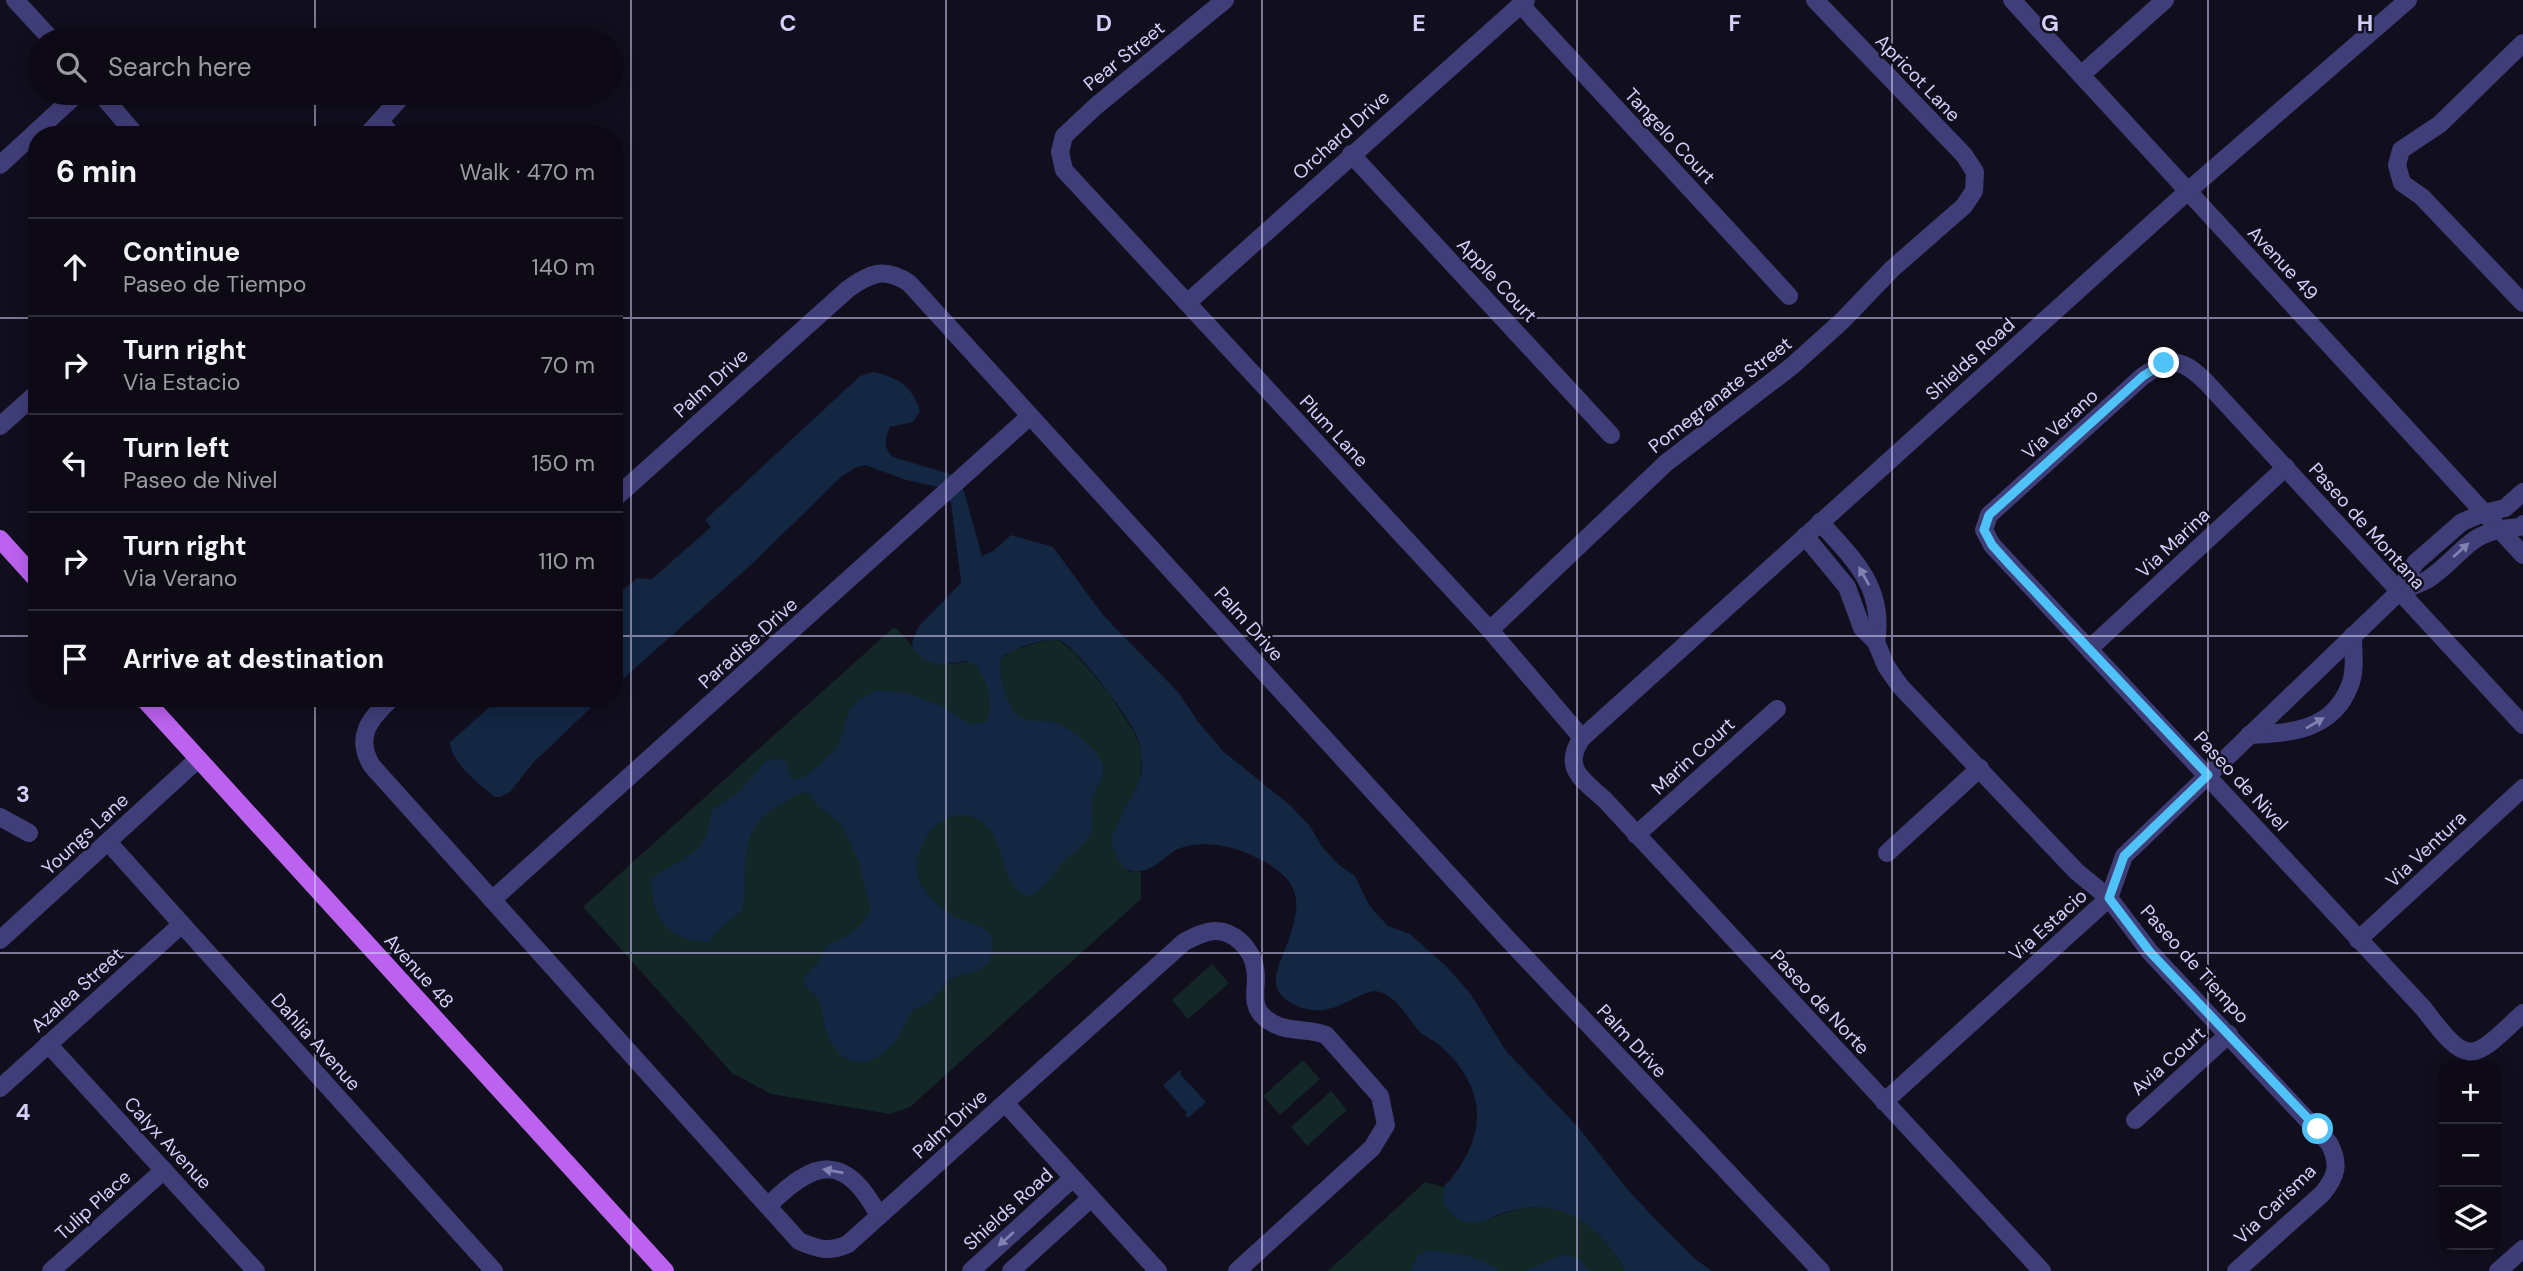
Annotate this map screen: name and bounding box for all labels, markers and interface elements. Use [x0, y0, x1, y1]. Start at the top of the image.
text: C [780, 8, 796, 38]
text: D [1096, 8, 1112, 38]
text: E [1412, 8, 1426, 38]
text: F [1729, 8, 1742, 38]
text: G [2041, 8, 2059, 38]
text: H [2357, 8, 2373, 38]
street label: Pear Street [1078, 16, 1170, 96]
search box [28, 28, 623, 105]
street label: Apricot Lane [1870, 29, 1966, 127]
icon: search [52, 48, 90, 86]
text: Search here [108, 50, 251, 84]
street label: Tangelo Court [1619, 83, 1721, 189]
street label: Orchard Drive [1287, 85, 1395, 185]
text: 6 min [56, 152, 137, 191]
text: Walk · 470 m [460, 157, 595, 187]
street label: Avenue 49 [2242, 220, 2324, 306]
street label: Apple Court [1451, 232, 1543, 328]
text: Continue [123, 235, 240, 269]
icon: ahead [56, 248, 94, 286]
text: 140 m [532, 252, 595, 282]
text: Paseo de Tiempo [123, 269, 306, 299]
street label: Shields Road [1920, 312, 2020, 406]
street label: Pomegranate Street [1643, 331, 1797, 459]
text: Turn right [123, 333, 247, 367]
street label: Palm Drive [668, 343, 754, 423]
icon: right [56, 346, 94, 384]
route end [2148, 347, 2179, 378]
text: 70 m [541, 350, 595, 380]
text: Via Estacio [123, 367, 240, 397]
street label: Via Verano [2017, 383, 2103, 465]
street label: Plum Lane [1294, 389, 1374, 473]
text: Turn left [123, 431, 230, 465]
icon: left [56, 444, 94, 482]
text: 150 m [531, 448, 595, 478]
street label: Paseo de Montana [2303, 457, 2431, 595]
text: Paseo de Nivel [123, 465, 277, 495]
street label: Via Marina [2131, 503, 2215, 583]
text: Turn right [123, 529, 247, 563]
icon: right [56, 542, 94, 580]
one-way arrow [2452, 542, 2470, 558]
text: 110 m [538, 546, 595, 576]
text: Via Verano [123, 563, 237, 593]
one-way arrow [1858, 567, 1870, 586]
street label: Palm Drive [1209, 581, 1289, 667]
street label: Paradise Drive [693, 592, 803, 694]
icon: arrive [56, 640, 94, 678]
text: Arrive at destination [123, 642, 384, 676]
street label: Marin Court [1646, 712, 1740, 800]
one-way arrow [2305, 717, 2324, 729]
street label: Paseo de Nivel [2188, 726, 2294, 836]
text: 3 [16, 779, 30, 809]
street label: Youngs Lane [36, 787, 134, 881]
street label: Via Ventura [2380, 805, 2472, 893]
street label: Via Estacio [2004, 883, 2092, 967]
street label: Paseo de Tiempo [2135, 899, 2255, 1029]
street label: Avenue 48 [379, 928, 459, 1014]
street label: Azalea Street [26, 942, 128, 1038]
street label: Paseo de Norte [1765, 944, 1875, 1060]
street label: Dahlia Avenue [266, 988, 366, 1096]
street label: Palm Drive [1591, 999, 1673, 1083]
street label: Avia Court [2125, 1021, 2211, 1101]
map controls [2439, 1061, 2502, 1250]
button: + [2439, 1061, 2502, 1124]
street label: Palm Drive [907, 1084, 993, 1164]
street label: Calyx Avenue [119, 1091, 217, 1195]
text: 4 [16, 1097, 31, 1127]
route start [2302, 1113, 2333, 1144]
button: − [2439, 1124, 2502, 1187]
street label: Via Carisma [2229, 1159, 2321, 1249]
street label: Shields Road [958, 1162, 1058, 1256]
street label: Tulip Place [50, 1164, 136, 1246]
one-way arrow [821, 1165, 843, 1176]
button: layers [2439, 1187, 2502, 1250]
one-way arrow [997, 1231, 1015, 1247]

